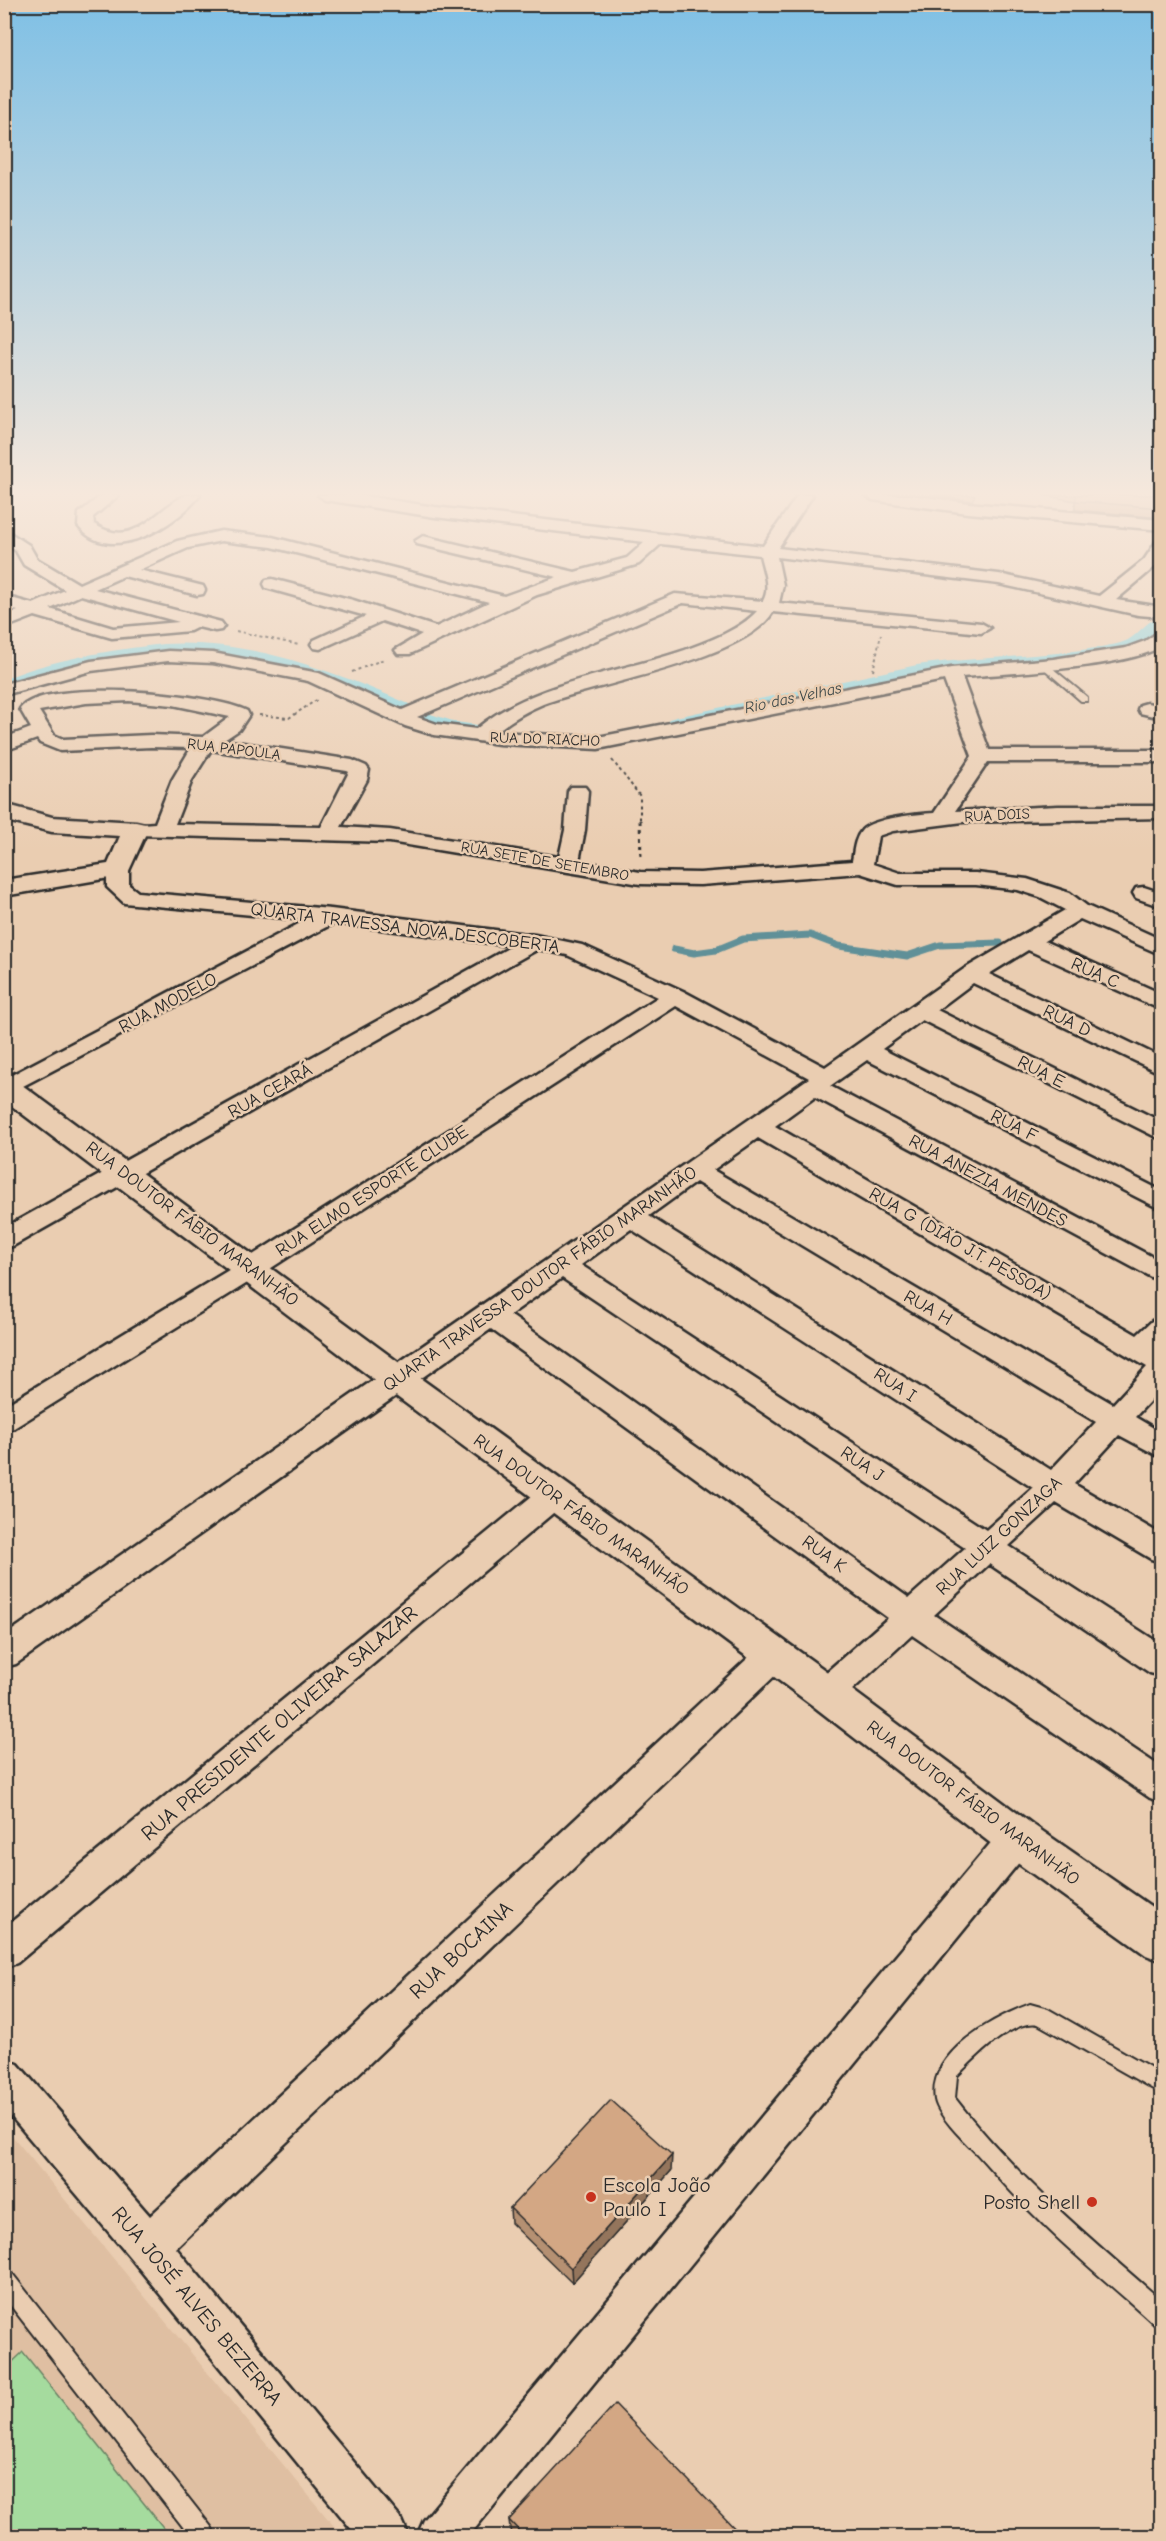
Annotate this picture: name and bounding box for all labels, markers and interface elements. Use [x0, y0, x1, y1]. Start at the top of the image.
water label: Rio das Velhas [743, 679, 843, 717]
street label: RUA DO RIACHO [490, 728, 600, 750]
street label: RUA PAPOULA [186, 734, 282, 764]
street label: RUA DOIS [964, 804, 1030, 826]
street label: RUA SETE DE SETEMBRO [460, 837, 630, 885]
street label: QUARTA TRAVESSA NOVA DESCOBERTA [249, 899, 561, 957]
street label: RUA C [1068, 953, 1122, 993]
street label: RUA MODELO [115, 968, 221, 1038]
street label: RUA D [1040, 1000, 1094, 1042]
street label: RUA E [1014, 1051, 1068, 1093]
street label: RUA CEARÁ [224, 1058, 316, 1123]
street label: RUA F [987, 1105, 1041, 1147]
street label: RUA ELMO ESPORTE CLUBE [272, 1121, 472, 1261]
street label: RUA ANEZIA MENDES [905, 1130, 1071, 1232]
street label: RUA DOUTOR FÁBIO MARANHÃO [82, 1136, 303, 1311]
street label: QUARTA TRAVESSA DOUTOR FÁBIO MARANHÃO [378, 1161, 701, 1396]
street label: RUA G (DIÃO J.T. PESSOA) [865, 1183, 1055, 1305]
street label: RUA H [900, 1286, 956, 1330]
street label: RUA I [870, 1364, 920, 1406]
street label: RUA DOUTOR FÁBIO MARANHÃO [469, 1429, 693, 1600]
street label: RUA J [836, 1442, 888, 1486]
street label: RUA LUIZ GONZAGA [932, 1472, 1066, 1600]
street label: RUA K [798, 1531, 850, 1577]
street label: RUA PRESIDENTE OLIVEIRA SALAZAR [136, 1600, 422, 1846]
street label: RUA DOUTOR FÁBIO MARANHÃO [863, 1715, 1084, 1890]
street label: RUA BOCAINA [405, 1896, 517, 2004]
place label: Escola João Paulo I [603, 2173, 711, 2221]
marker: Escola João Paulo I [584, 2190, 598, 2204]
place label: Posto Shell [983, 2190, 1080, 2214]
marker: Posto Shell [1085, 2195, 1099, 2209]
street label: RUA JOSÉ ALVES BEZERRA [107, 2202, 287, 2410]

